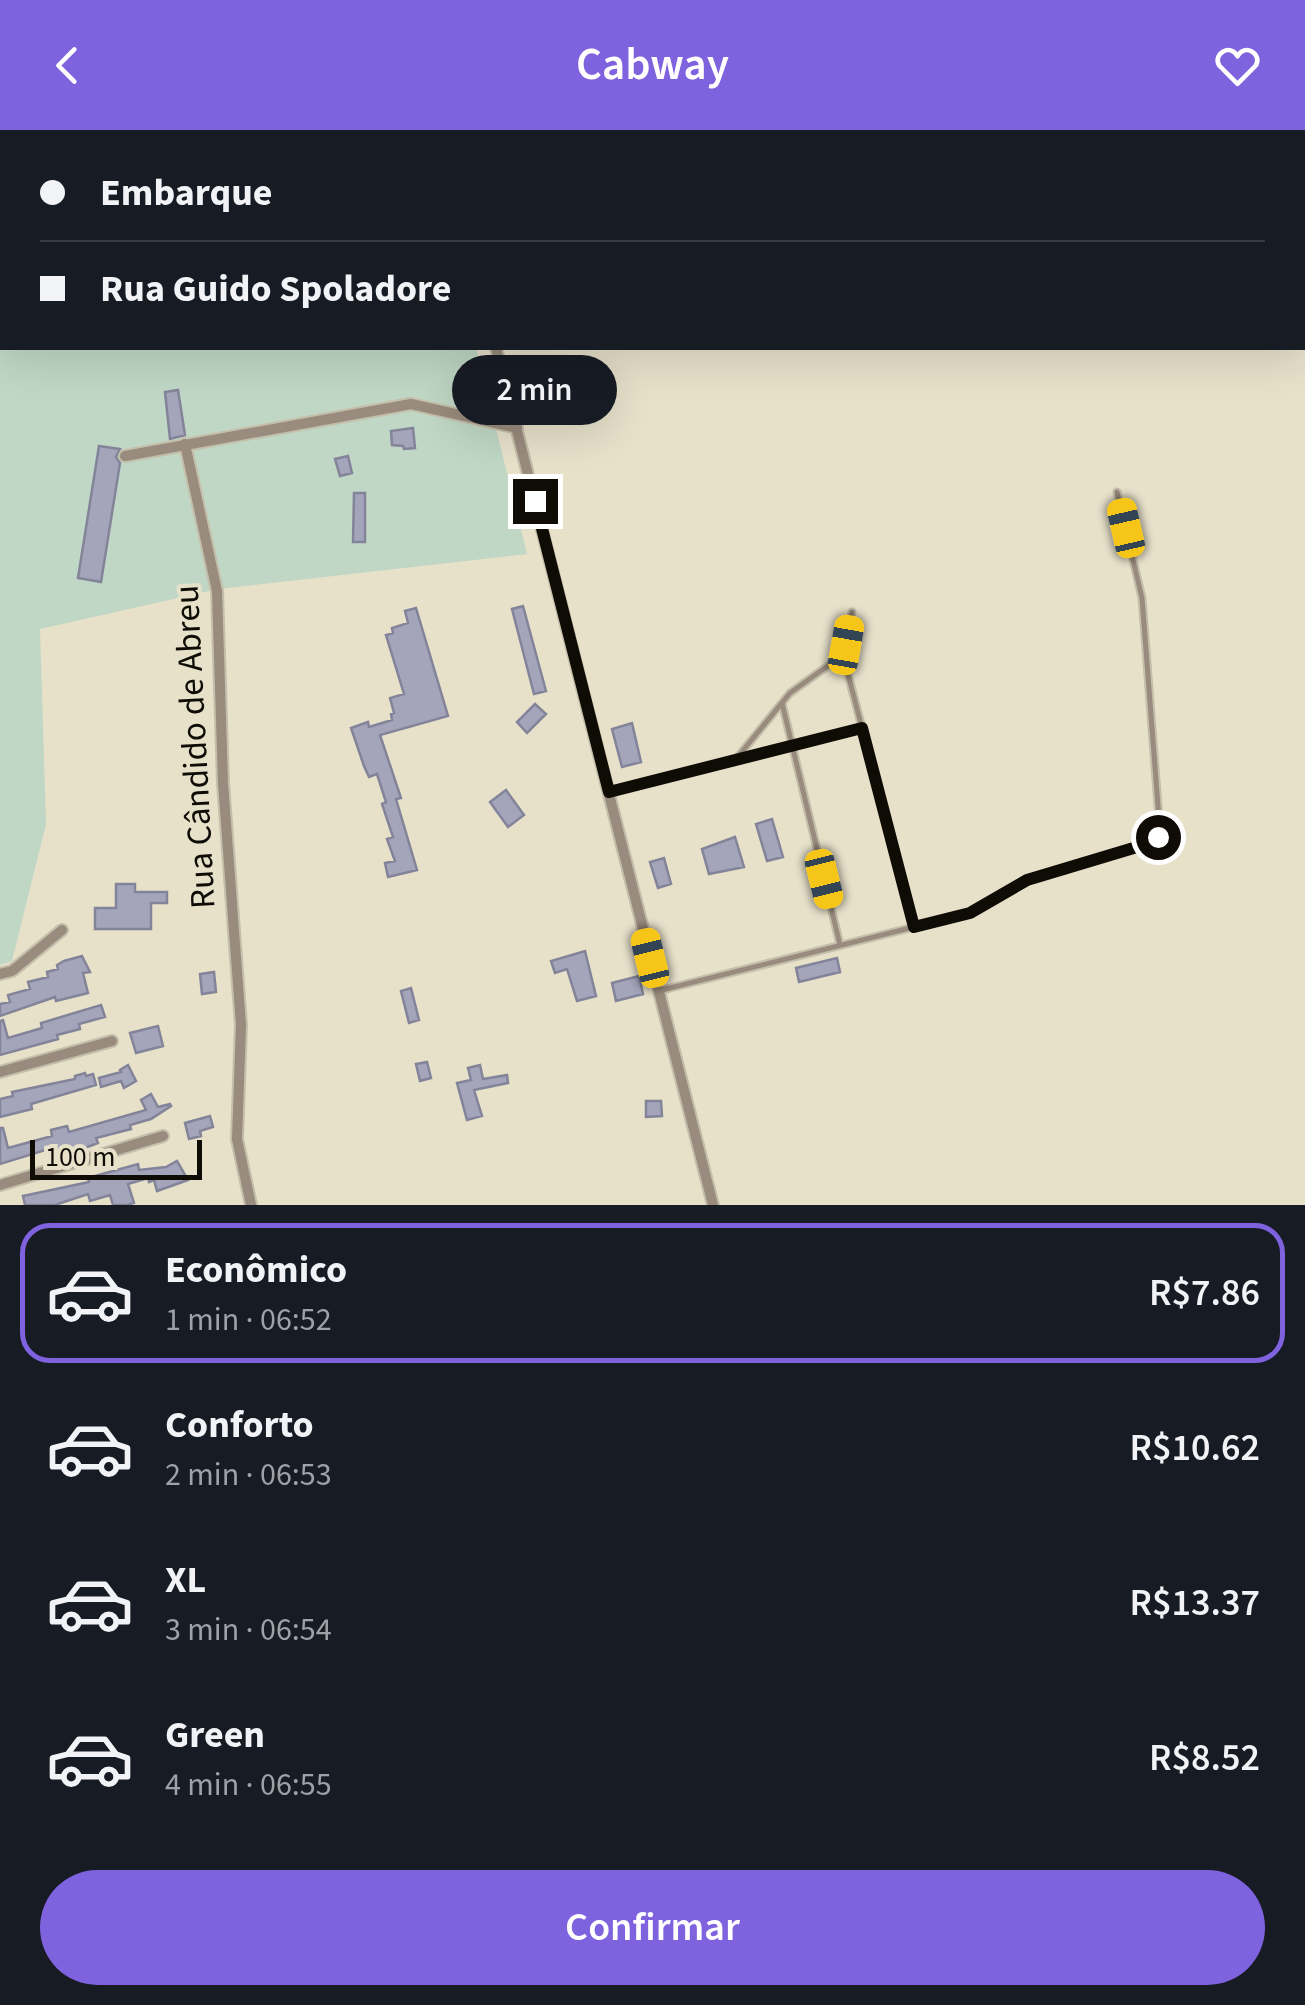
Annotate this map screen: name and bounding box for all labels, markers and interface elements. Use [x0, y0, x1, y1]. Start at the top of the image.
text: Cabway [576, 33, 729, 97]
icon: back [40, 38, 95, 93]
icon: heart [1210, 38, 1265, 93]
text: Embarque [100, 166, 273, 220]
text: Rua Guido Spoladore [100, 262, 451, 316]
callout: 2 min [452, 356, 618, 426]
text: 2 min [496, 367, 573, 413]
route end [513, 479, 558, 524]
car [1105, 495, 1147, 561]
street label: Rua Cândido de Abreu [162, 584, 228, 910]
car [826, 613, 866, 677]
route start [1136, 815, 1181, 860]
car [802, 846, 846, 912]
car [628, 925, 672, 991]
scale bar [30, 1135, 202, 1180]
text: 100 m [45, 1137, 116, 1177]
text: Econômico [165, 1243, 347, 1297]
icon: car [45, 1248, 135, 1338]
text: R$7.86 [1149, 1266, 1260, 1320]
text: 1 min · 06:52 [165, 1297, 332, 1343]
text: Conforto [165, 1398, 314, 1452]
icon: car [45, 1403, 135, 1493]
text: R$10.62 [1130, 1421, 1260, 1475]
text: 2 min · 06:53 [165, 1452, 332, 1498]
text: XL [165, 1553, 206, 1607]
icon: car [45, 1558, 135, 1648]
text: R$13.37 [1130, 1576, 1260, 1630]
text: 3 min · 06:54 [165, 1607, 332, 1653]
text: Green [165, 1708, 265, 1762]
icon: car [45, 1713, 135, 1803]
text: R$8.52 [1149, 1731, 1260, 1785]
text: 4 min · 06:55 [165, 1762, 332, 1808]
button: Confirmar [40, 1870, 1265, 1985]

